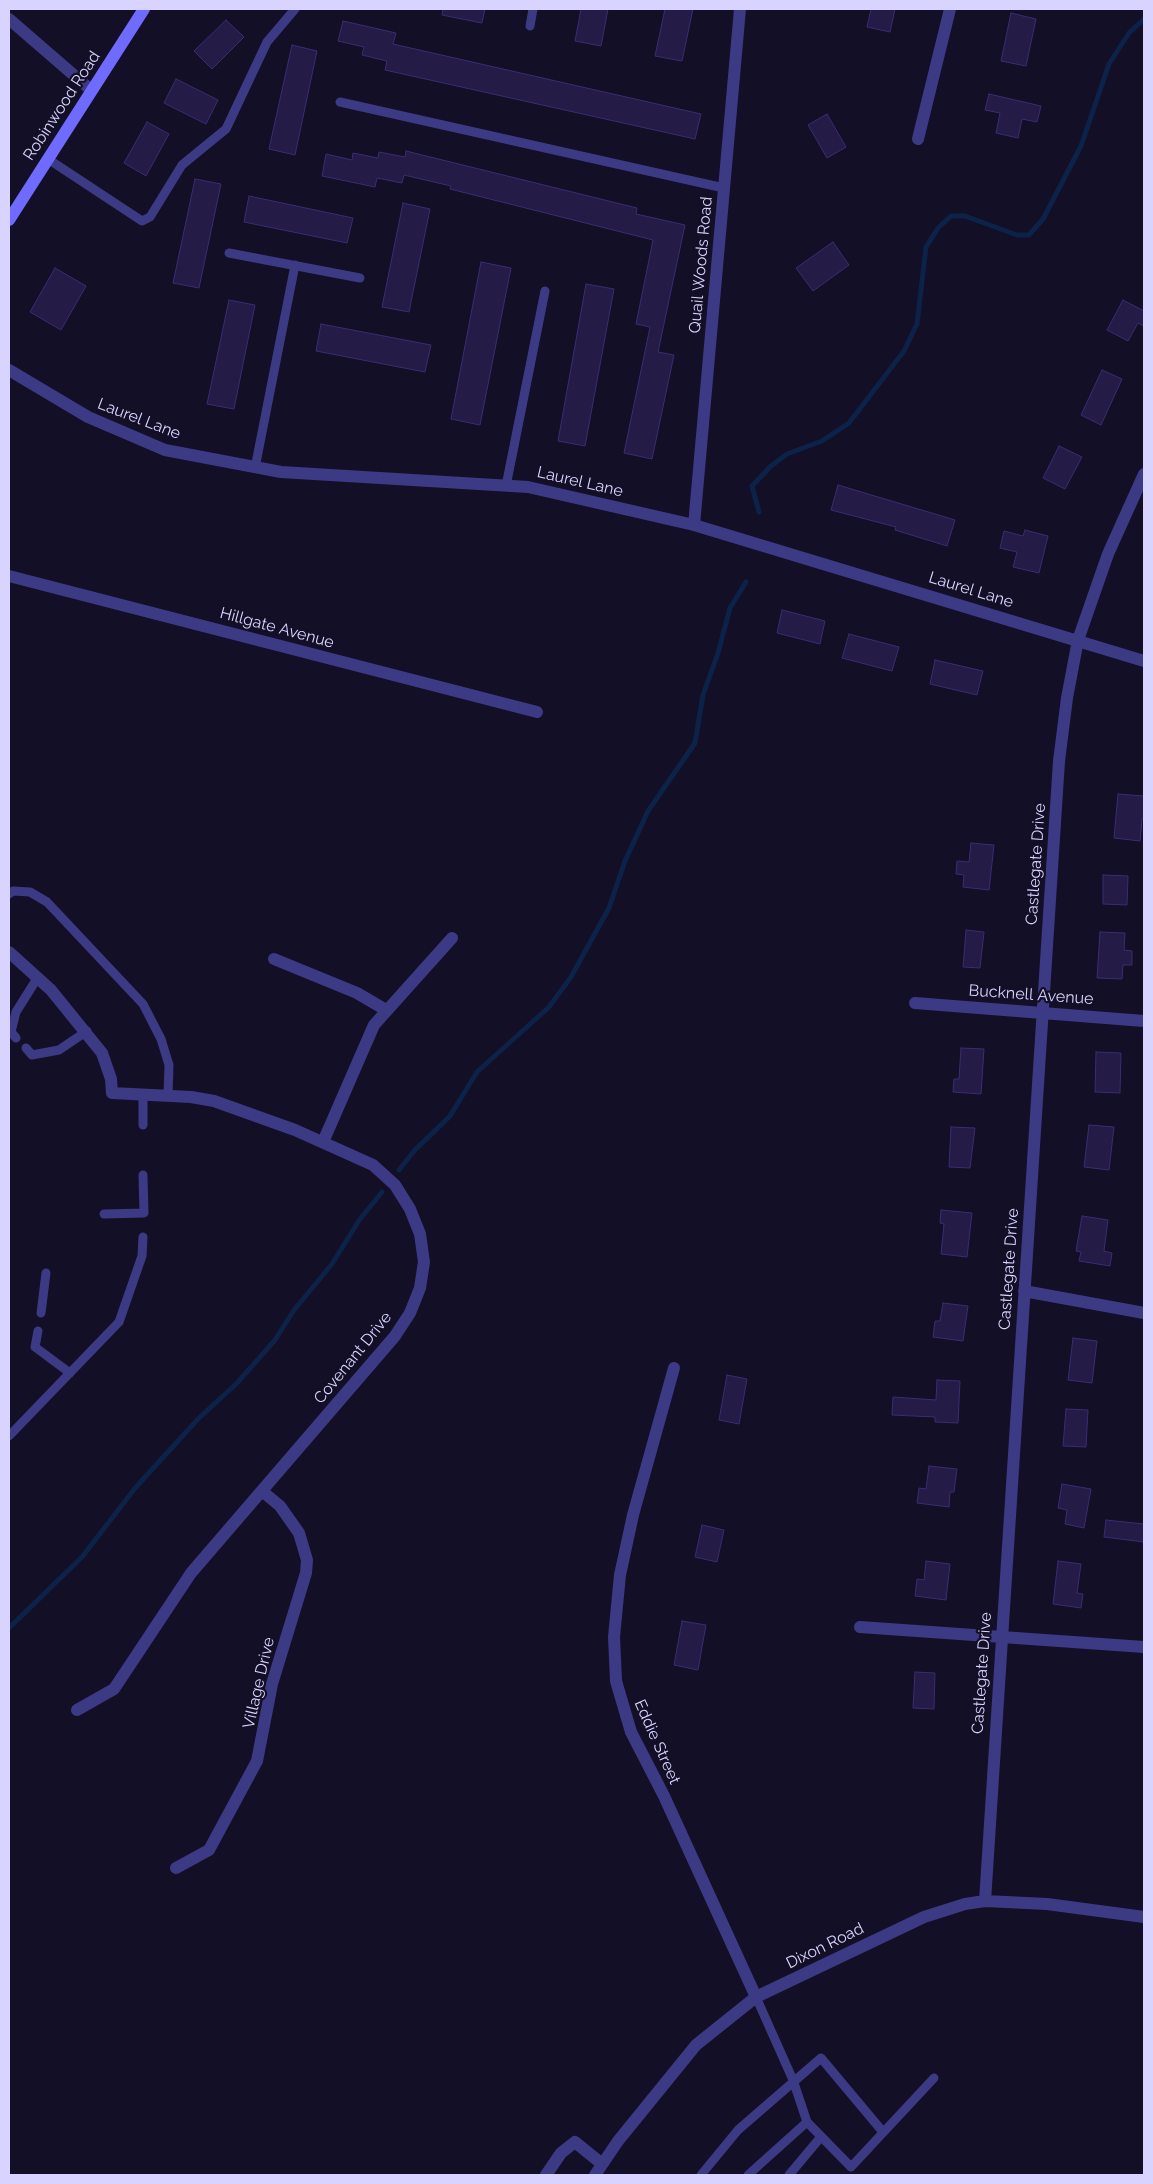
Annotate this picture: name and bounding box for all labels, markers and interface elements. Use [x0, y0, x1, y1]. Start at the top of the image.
street label: Robinwood Road [20, 48, 104, 164]
street label: Quail Woods Road [685, 196, 717, 334]
street label: Laurel Lane [95, 394, 183, 444]
street label: Laurel Lane [535, 463, 625, 501]
street label: Laurel Lane [926, 568, 1016, 612]
street label: Hillgate Avenue [218, 604, 336, 652]
street label: Castlegate Drive [1022, 803, 1050, 925]
street label: Bucknell Avenue [968, 981, 1094, 1009]
street label: Castlegate Drive [995, 1208, 1023, 1330]
street label: Covenant Drive [310, 1308, 396, 1408]
street label: Castlegate Drive [968, 1612, 996, 1734]
street label: Village Drive [239, 1635, 279, 1731]
street label: Eddie Street [630, 1697, 684, 1787]
street label: Dixon Road [783, 1919, 867, 1973]

